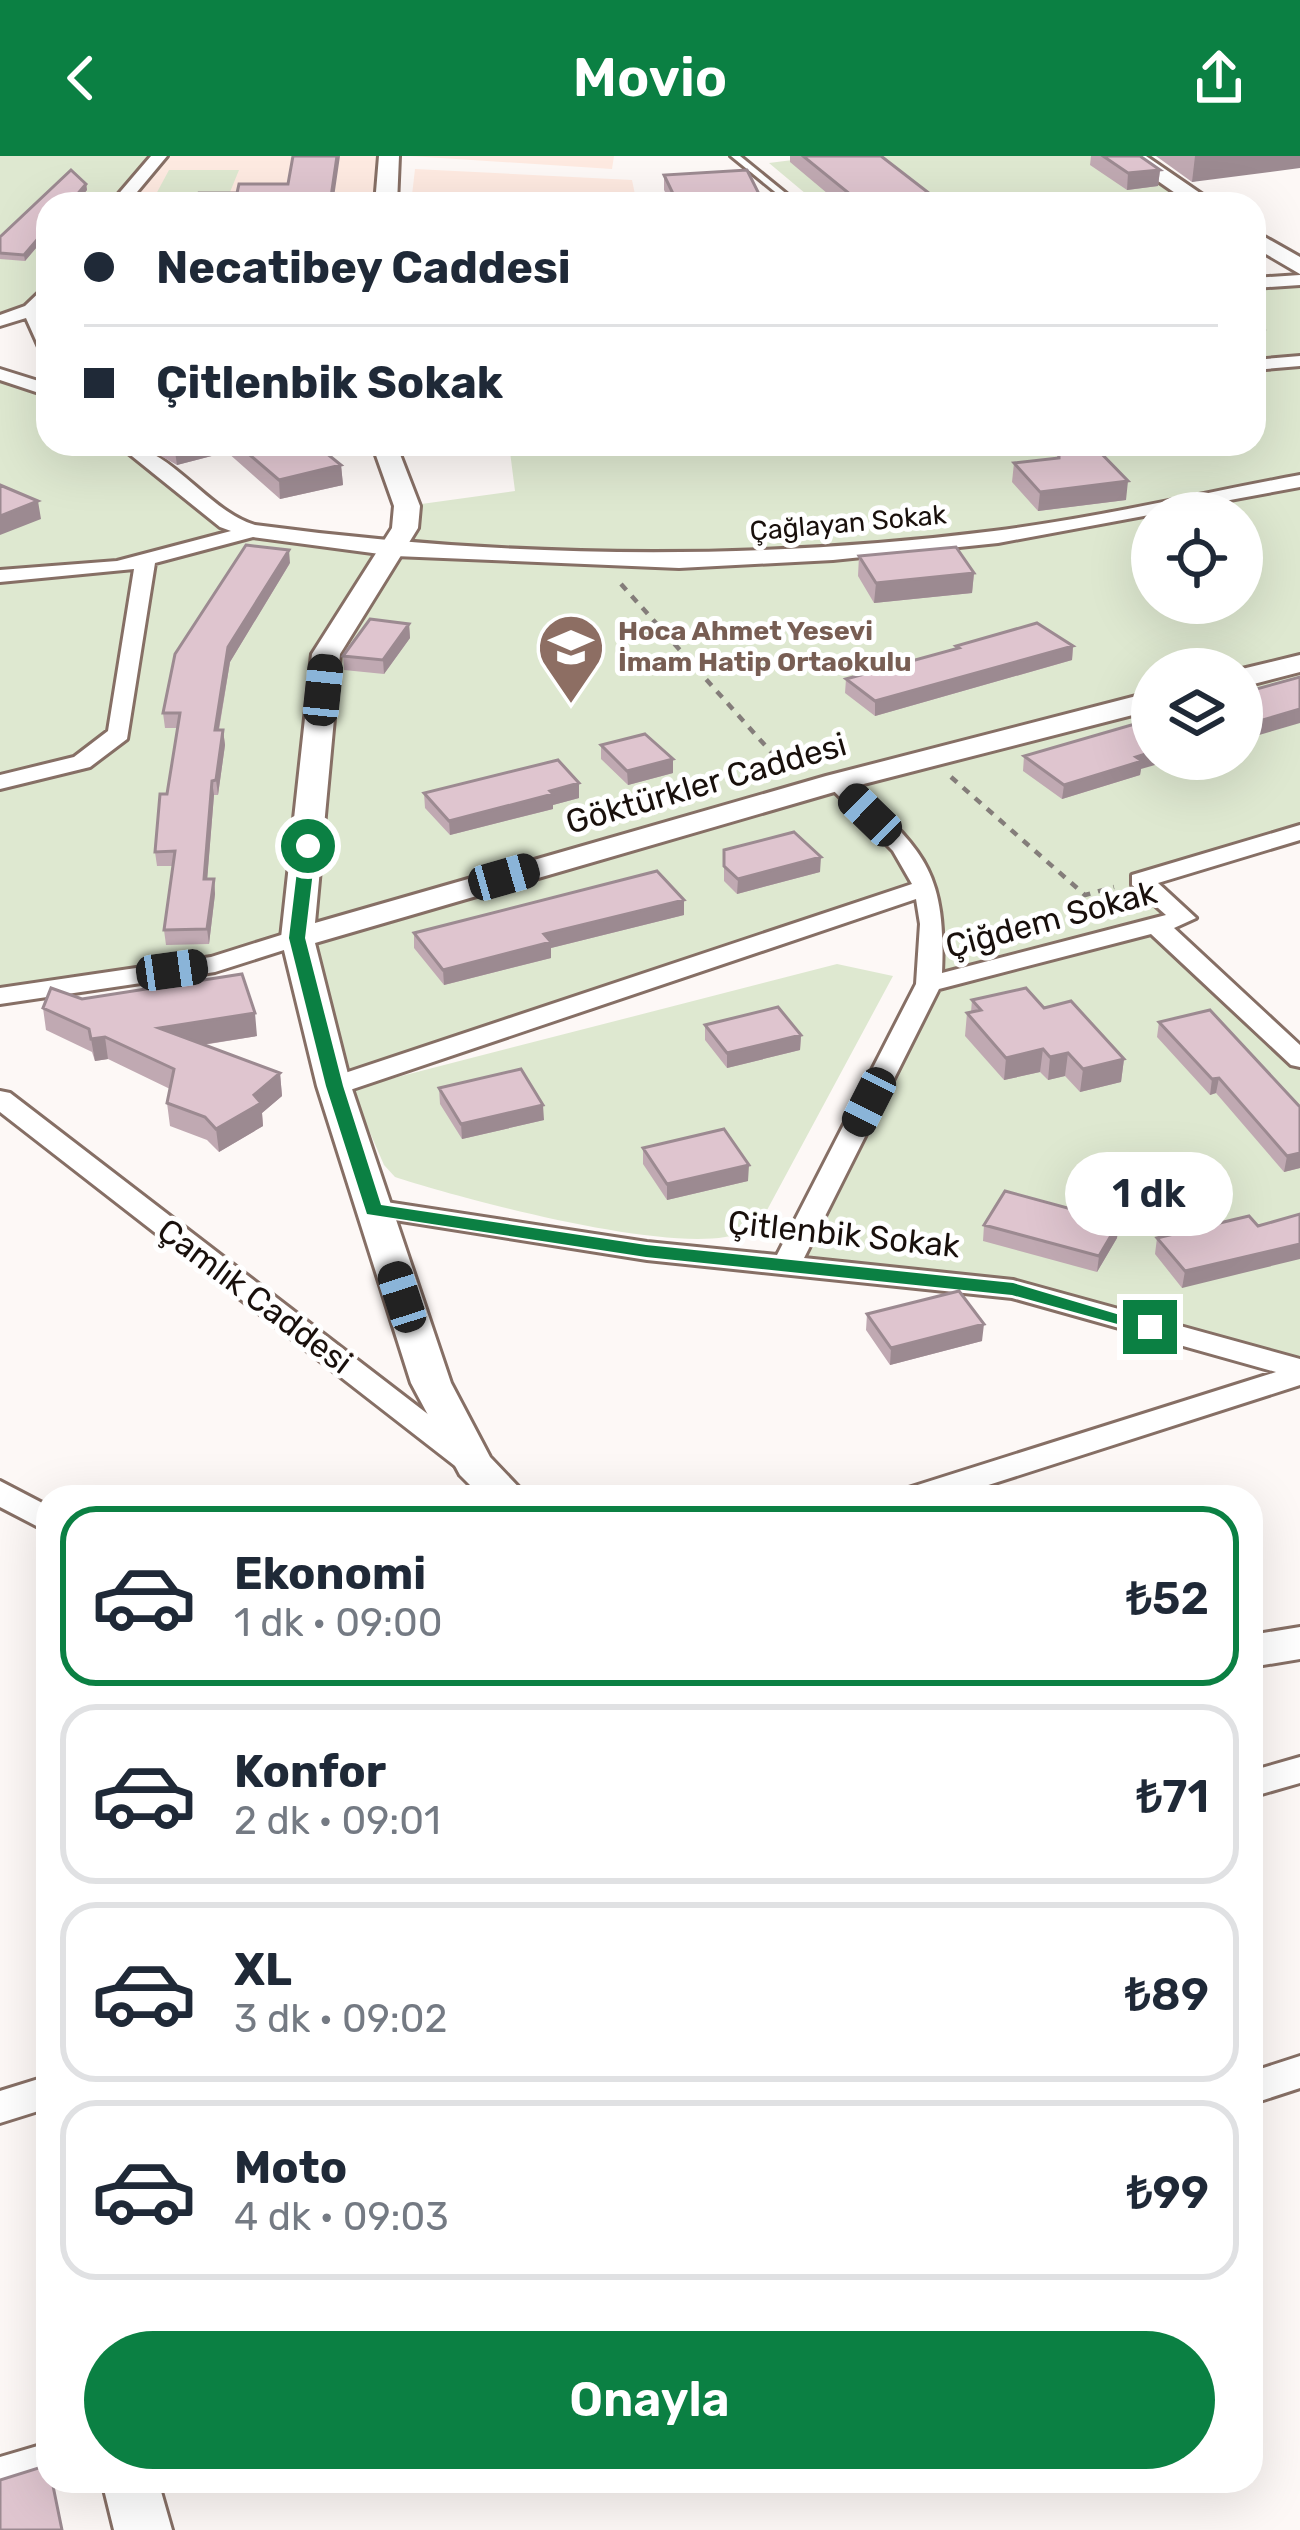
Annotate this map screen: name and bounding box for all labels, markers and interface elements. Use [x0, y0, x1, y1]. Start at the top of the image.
icon: back [48, 45, 114, 111]
icon: share [1186, 45, 1252, 111]
text: Movio [573, 46, 727, 110]
text: Necatibey Caddesi [156, 241, 571, 294]
text: Çitlenbik Sokak [156, 356, 503, 409]
map controls [1131, 492, 1263, 780]
button: locate [1131, 492, 1263, 624]
street label: Çağlayan Sokak [748, 498, 948, 548]
school or university icon: Hoca Ahmet Yesevi İmam Hatip Ortaokulu [536, 612, 606, 706]
place label: Hoca Ahmet Yesevi İmam Hatip Ortaokulu [618, 615, 912, 678]
button: layers [1131, 648, 1263, 780]
car [301, 652, 345, 728]
street label: Göktürkler Caddesi [561, 724, 851, 842]
car [832, 777, 908, 853]
route start [281, 819, 335, 873]
car [464, 850, 544, 904]
street label: Çiğdem Sokak [941, 872, 1161, 966]
car [134, 947, 210, 993]
car [837, 1062, 901, 1142]
callout: 1 dk [1066, 1153, 1234, 1237]
text: 1 dk [1112, 1171, 1186, 1217]
street label: Çitlenbik Sokak [726, 1202, 962, 1266]
street label: Çamlık Caddesi [150, 1210, 360, 1382]
car [374, 1257, 430, 1337]
route end [1123, 1300, 1177, 1354]
icon: car [90, 1542, 198, 1650]
text: Ekonomi [234, 1547, 426, 1600]
text: ₺52 [1126, 1572, 1209, 1625]
text: 1 dk · 09:00 [234, 1600, 443, 1646]
icon: car [90, 1740, 198, 1848]
text: Konfor [234, 1745, 386, 1798]
text: ₺71 [1137, 1770, 1209, 1823]
text: 2 dk · 09:01 [234, 1798, 441, 1844]
icon: car [90, 1938, 198, 2046]
text: XL [234, 1943, 292, 1996]
text: ₺89 [1125, 1968, 1209, 2021]
text: 3 dk · 09:02 [234, 1996, 447, 2042]
icon: car [90, 2136, 198, 2244]
text: Moto [234, 2141, 347, 2194]
text: ₺99 [1127, 2166, 1209, 2219]
text: 4 dk · 09:03 [234, 2194, 449, 2240]
button: Onayla [84, 2331, 1215, 2469]

